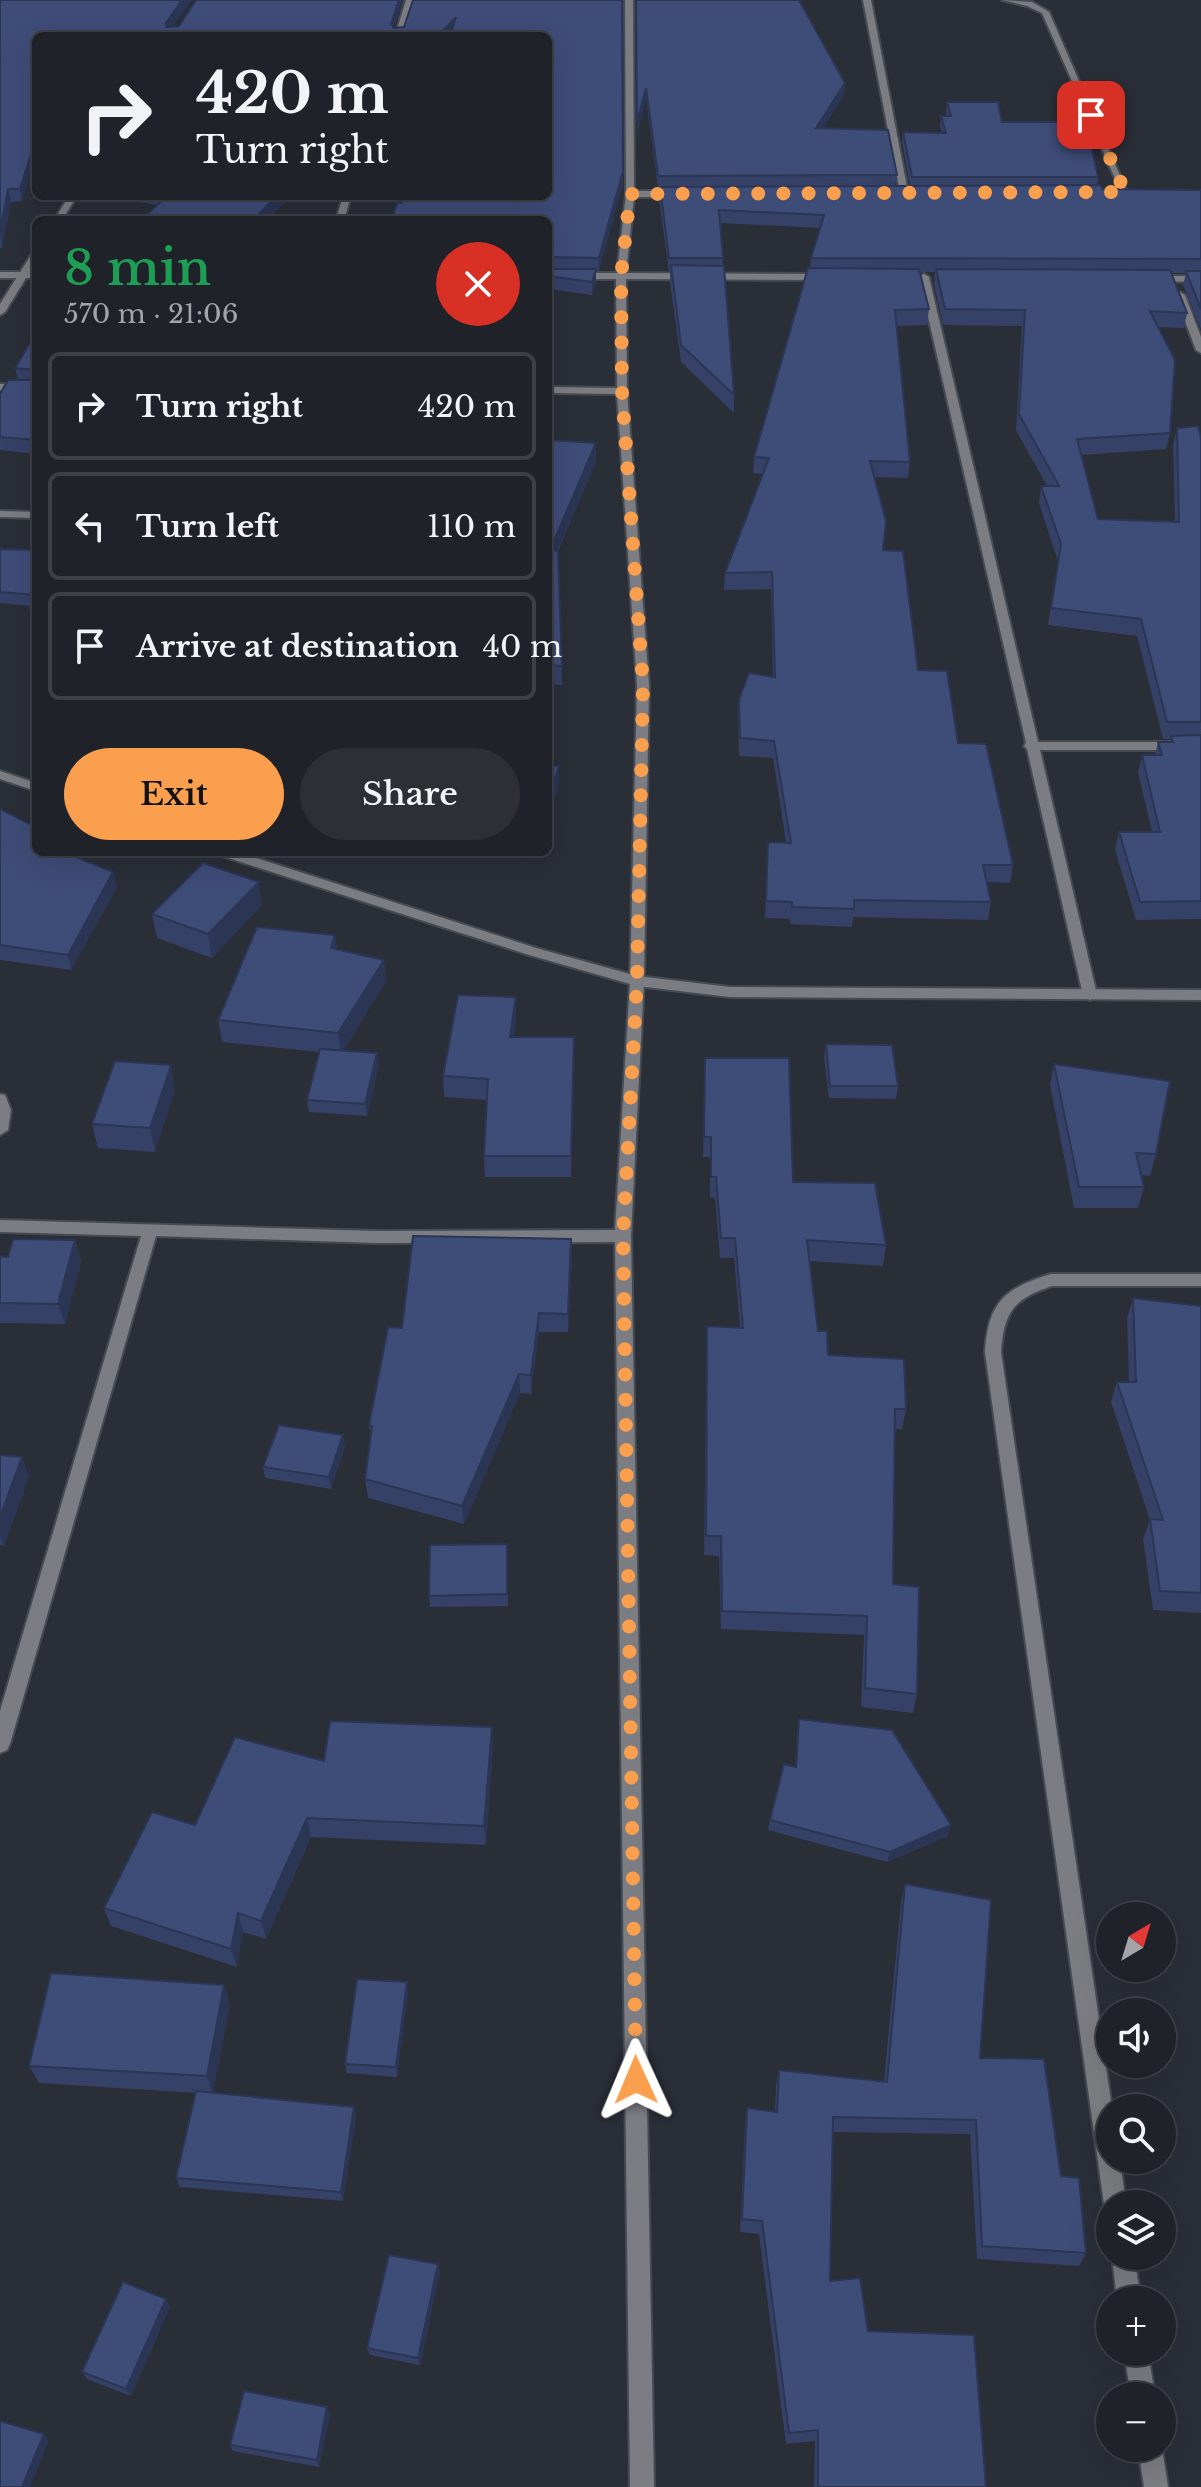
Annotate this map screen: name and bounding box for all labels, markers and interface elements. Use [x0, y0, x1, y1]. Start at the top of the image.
text: 420 m [196, 59, 389, 128]
icon: right [64, 64, 168, 168]
pin [1057, 81, 1125, 149]
icon: arrive [1069, 93, 1113, 137]
text: Turn right [196, 128, 389, 173]
text: 8 min [64, 238, 211, 298]
button: close [436, 242, 520, 326]
text: 570 m · 21:06 [64, 298, 238, 330]
icon: right [68, 384, 112, 428]
text: Turn right [136, 388, 303, 425]
text: 420 m [418, 388, 516, 425]
icon: left [68, 504, 112, 548]
text: Turn left [136, 508, 279, 545]
text: 110 m [427, 508, 516, 545]
icon: arrive [68, 624, 112, 668]
text: Arrive at destination [136, 628, 459, 665]
text: 40 m [483, 628, 562, 665]
button: Exit [64, 748, 284, 840]
button: Share [300, 748, 520, 840]
north arrow [1096, 1902, 1176, 1982]
map controls [1096, 1902, 1176, 2462]
button: sound [1096, 1998, 1176, 2078]
position arrow [594, 2038, 678, 2122]
button: search [1096, 2094, 1176, 2174]
button: layers [1096, 2190, 1176, 2270]
button: + [1096, 2286, 1176, 2366]
button: − [1096, 2382, 1176, 2462]

